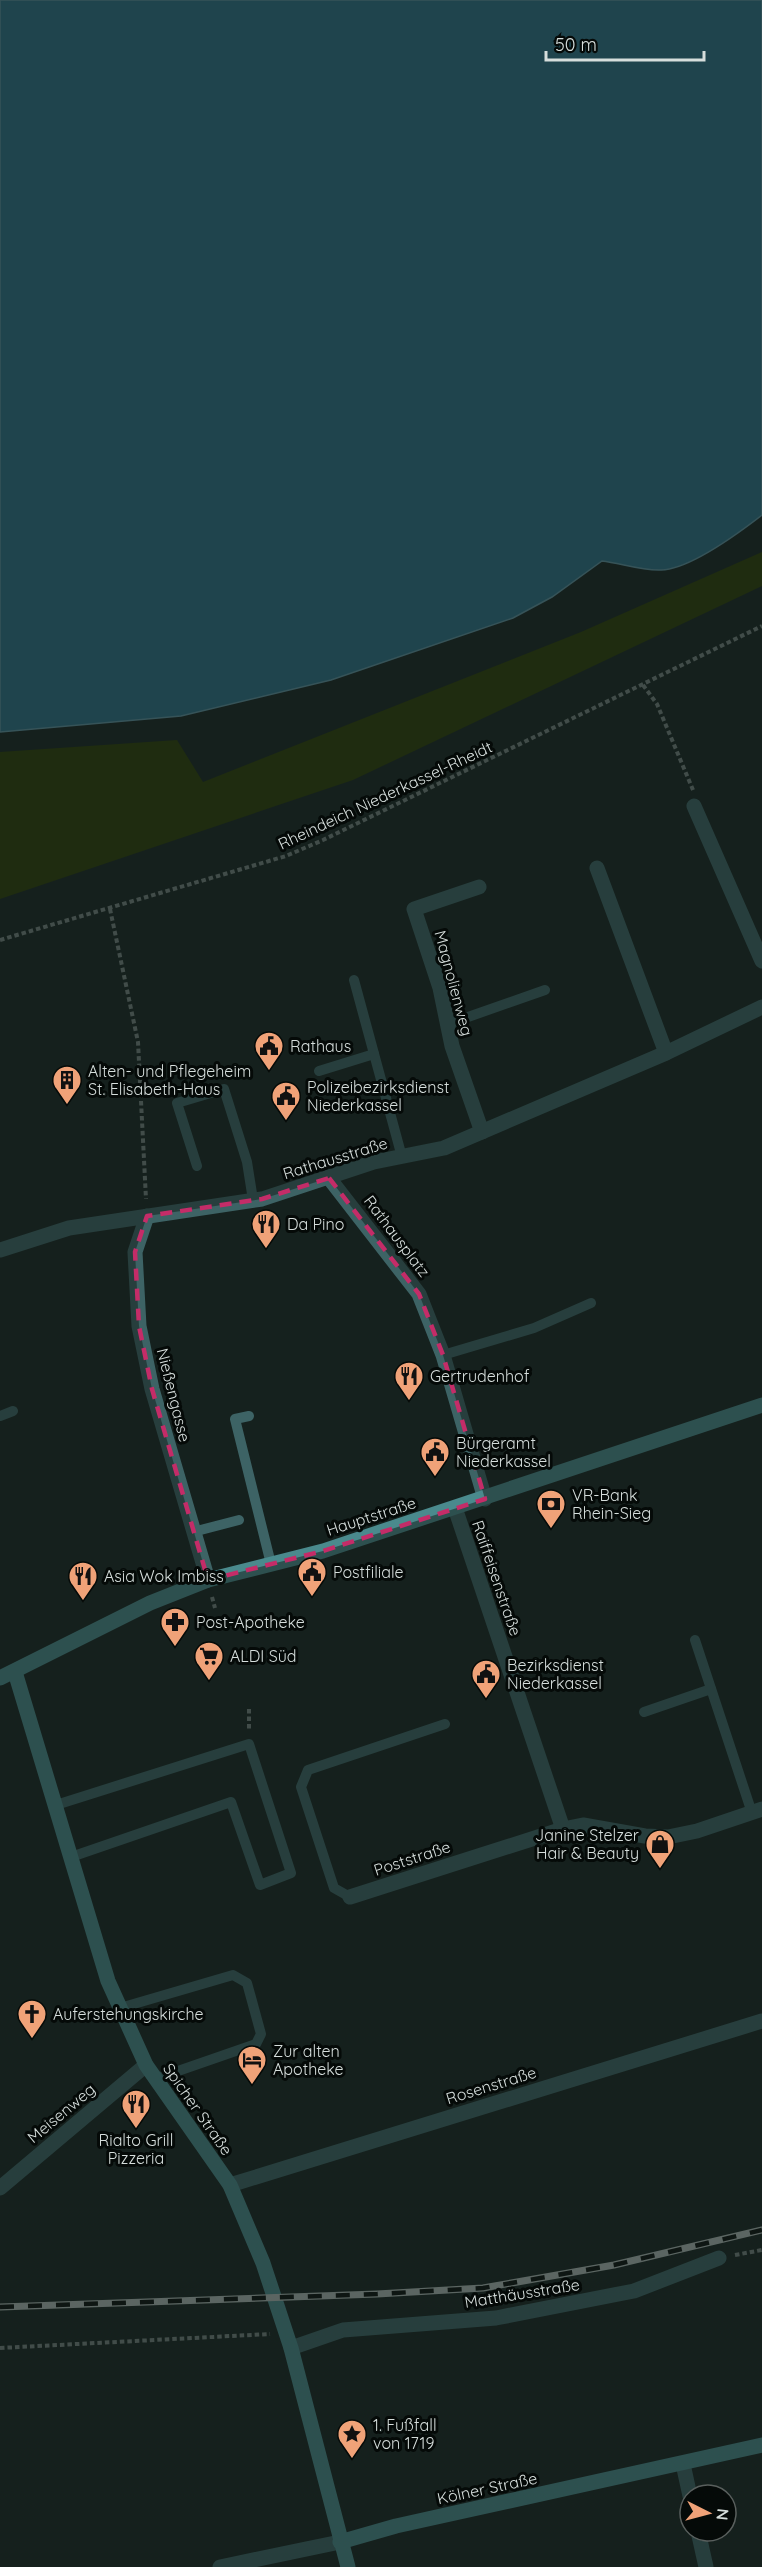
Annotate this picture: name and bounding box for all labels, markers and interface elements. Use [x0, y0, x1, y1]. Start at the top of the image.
scale bar [546, 24, 704, 62]
text: 50 m [555, 33, 597, 56]
street label: Rheindeich Niederkassel-Rheidt [275, 736, 495, 854]
street label: Magnolienweg [430, 928, 478, 1038]
public building icon: Rathaus [253, 1030, 285, 1072]
place label: Rathaus [290, 1036, 351, 1056]
place label: Alten- und Pflegeheim St. Elisabeth-Haus [88, 1061, 251, 1099]
building icon: Alten- und Pflegeheim St. Elisabeth-Haus [51, 1064, 83, 1106]
place label: Polizeibezirksdienst Niederkassel [307, 1077, 449, 1115]
public building icon: Polizeibezirksdienst Niederkassel [270, 1080, 302, 1122]
street label: Rathausstraße [280, 1133, 390, 1183]
street label: Rathausplatz [360, 1191, 434, 1281]
restaurant icon: Da Pino [250, 1208, 282, 1250]
place label: Da Pino [287, 1214, 344, 1234]
street label: Nießengasse [153, 1346, 195, 1444]
restaurant icon: Gertrudenhof [393, 1360, 425, 1402]
place label: Gertrudenhof [430, 1366, 530, 1386]
place label: Bürgeramt Niederkassel [456, 1433, 551, 1471]
public building icon: Bürgeramt Niederkassel [419, 1436, 451, 1478]
place label: VR-Bank Rhein-Sieg [572, 1485, 651, 1523]
bank icon: VR-Bank Rhein-Sieg [535, 1488, 567, 1530]
street label: Hauptstraße [324, 1492, 418, 1540]
street label: Raiffeisenstraße [468, 1518, 526, 1638]
public building icon: Postfiliale [296, 1556, 328, 1598]
restaurant icon: Asia Wok Imbiss [67, 1560, 99, 1602]
place label: Postfiliale [333, 1562, 404, 1582]
place label: Asia Wok Imbiss [104, 1566, 224, 1586]
pharmacy icon: Post-Apotheke [159, 1606, 191, 1648]
place label: Post-Apotheke [196, 1612, 305, 1632]
supermarket icon: ALDI Süd [193, 1640, 225, 1682]
place label: ALDI Süd [230, 1646, 297, 1666]
place label: Bezirksdienst Niederkassel [507, 1655, 604, 1693]
public building icon: Bezirksdienst Niederkassel [470, 1658, 502, 1700]
place label: Janine Stelzer Hair & Beauty [535, 1825, 639, 1863]
shop icon: Janine Stelzer Hair & Beauty [644, 1828, 676, 1870]
street label: Poststraße [371, 1836, 453, 1880]
church icon: Auferstehungskirche [16, 1998, 48, 2040]
place label: Auferstehungskirche [53, 2004, 204, 2024]
place label: Zur alten Apotheke [273, 2041, 344, 2079]
hotel icon: Zur alten Apotheke [236, 2044, 268, 2086]
street label: Spicher Straße [159, 2059, 237, 2159]
street label: Rosenstraße [443, 2062, 539, 2108]
street label: Meisenweg [23, 2079, 99, 2147]
restaurant icon: Rialto Grill Pizzeria [120, 2088, 152, 2130]
place label: Rialto Grill Pizzeria [99, 2130, 173, 2168]
street label: Matthäusstraße [463, 2274, 581, 2312]
place label: 1. Fußfall von 1719 [373, 2415, 437, 2453]
place icon: 1. Fußfall von 1719 [336, 2418, 368, 2460]
street label: Kölner Straße [435, 2468, 539, 2508]
north arrow [678, 2483, 738, 2543]
text: N [712, 2508, 733, 2521]

